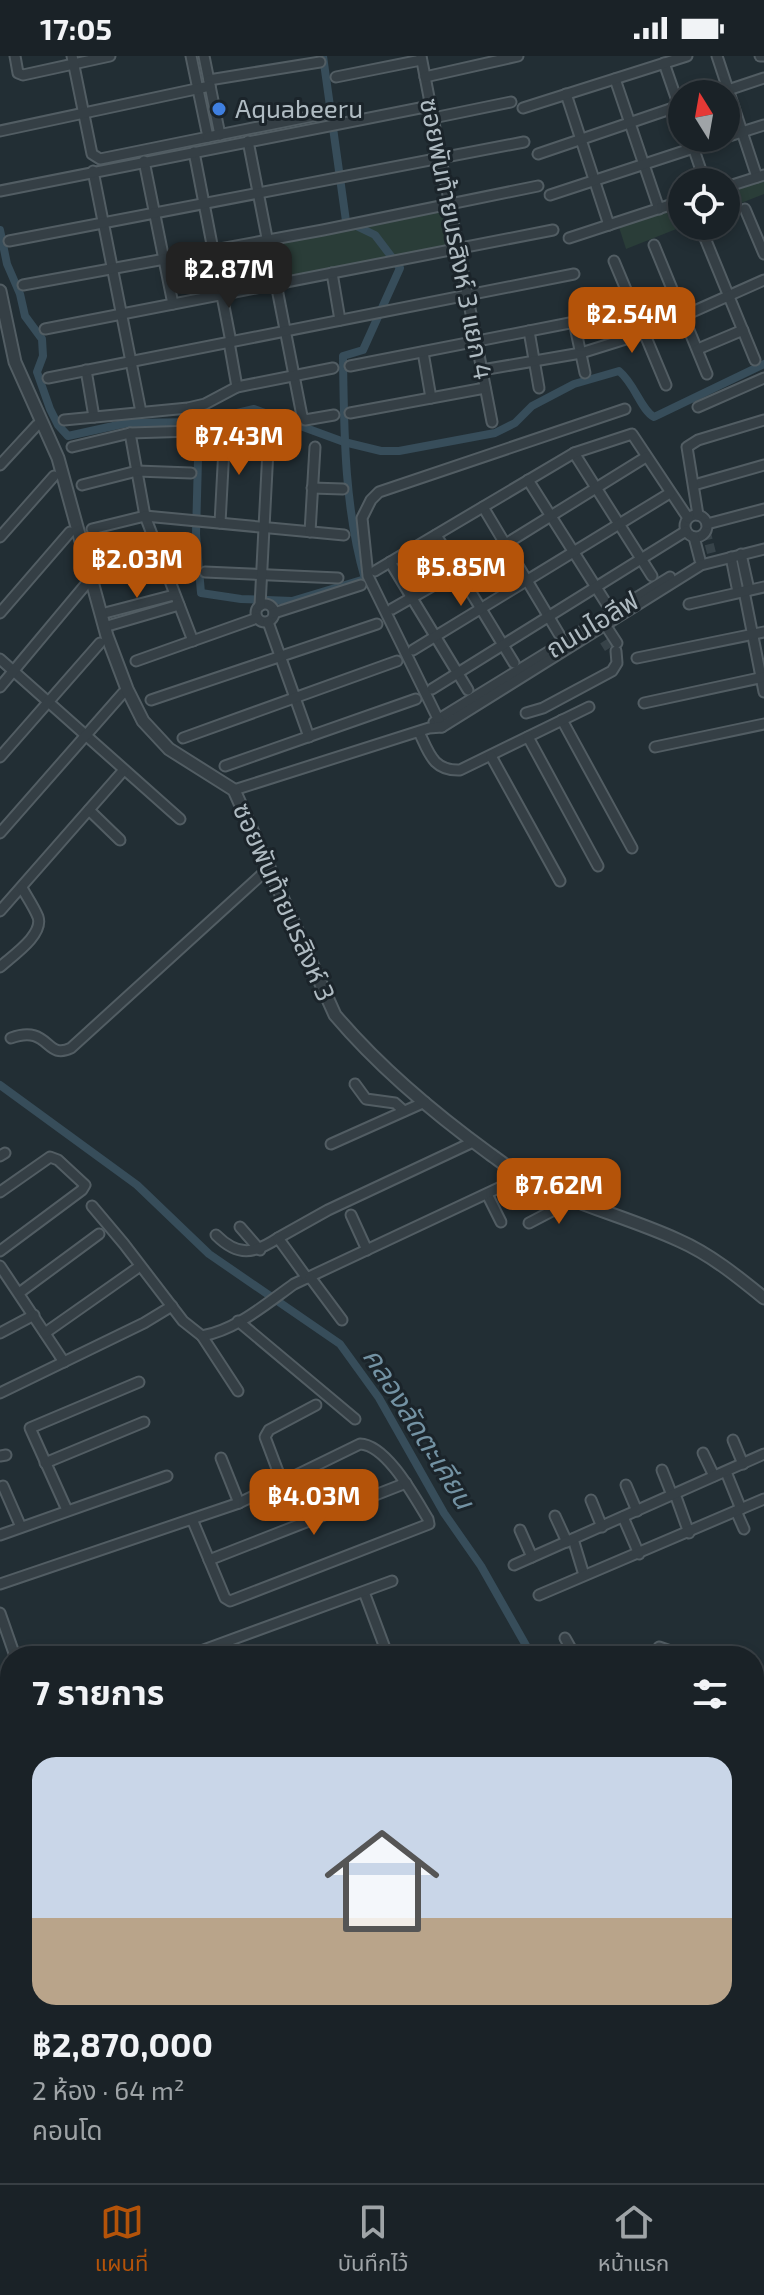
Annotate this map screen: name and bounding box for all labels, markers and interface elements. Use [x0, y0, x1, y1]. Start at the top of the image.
text: 17:05 [40, 10, 112, 46]
north arrow [668, 80, 740, 152]
map controls [668, 80, 740, 240]
place label: Aquabeeru [235, 92, 363, 123]
street label: ซอยพันท้ายนรสิงห์ 3 แยก 4 [415, 95, 500, 382]
marker: Aquabeeru [210, 100, 228, 118]
button: locate [668, 168, 740, 240]
pin: ฿2.87M [164, 242, 294, 310]
text: ฿2.87M [184, 252, 274, 283]
pin: ฿2.54M [567, 287, 697, 355]
text: ฿2.54M [586, 297, 678, 328]
pin: ฿7.43M [174, 409, 304, 477]
text: ฿7.43M [194, 419, 284, 450]
pin: ฿2.03M [72, 532, 202, 600]
pin: ฿5.85M [396, 540, 526, 608]
text: ฿2.03M [91, 542, 183, 573]
text: ฿5.85M [416, 550, 506, 581]
street label: ถนนไอลีฟ [539, 584, 643, 663]
street label: ซอยพันท้ายนรสิงห์ 3 [228, 797, 343, 1005]
pin: ฿7.62M [494, 1158, 624, 1226]
text: ฿7.62M [515, 1168, 603, 1199]
water label: คลองลัดตะเคียน [357, 1341, 484, 1516]
pin: ฿4.03M [249, 1469, 379, 1537]
text: ฿4.03M [268, 1479, 360, 1510]
text: 7 รายการ [32, 1671, 164, 1712]
icon: filters [688, 1672, 732, 1716]
icon: home [310, 1809, 454, 1953]
text: ฿2,870,000 [32, 2023, 213, 2064]
text: 2 ห้อง · 64 m² [32, 2074, 185, 2105]
text: คอนโด [32, 2114, 103, 2145]
tab: แผนที่ [95, 2200, 148, 2281]
tab: บันทึกไว้ [338, 2200, 408, 2281]
tab: หน้าแรก [598, 2200, 669, 2281]

